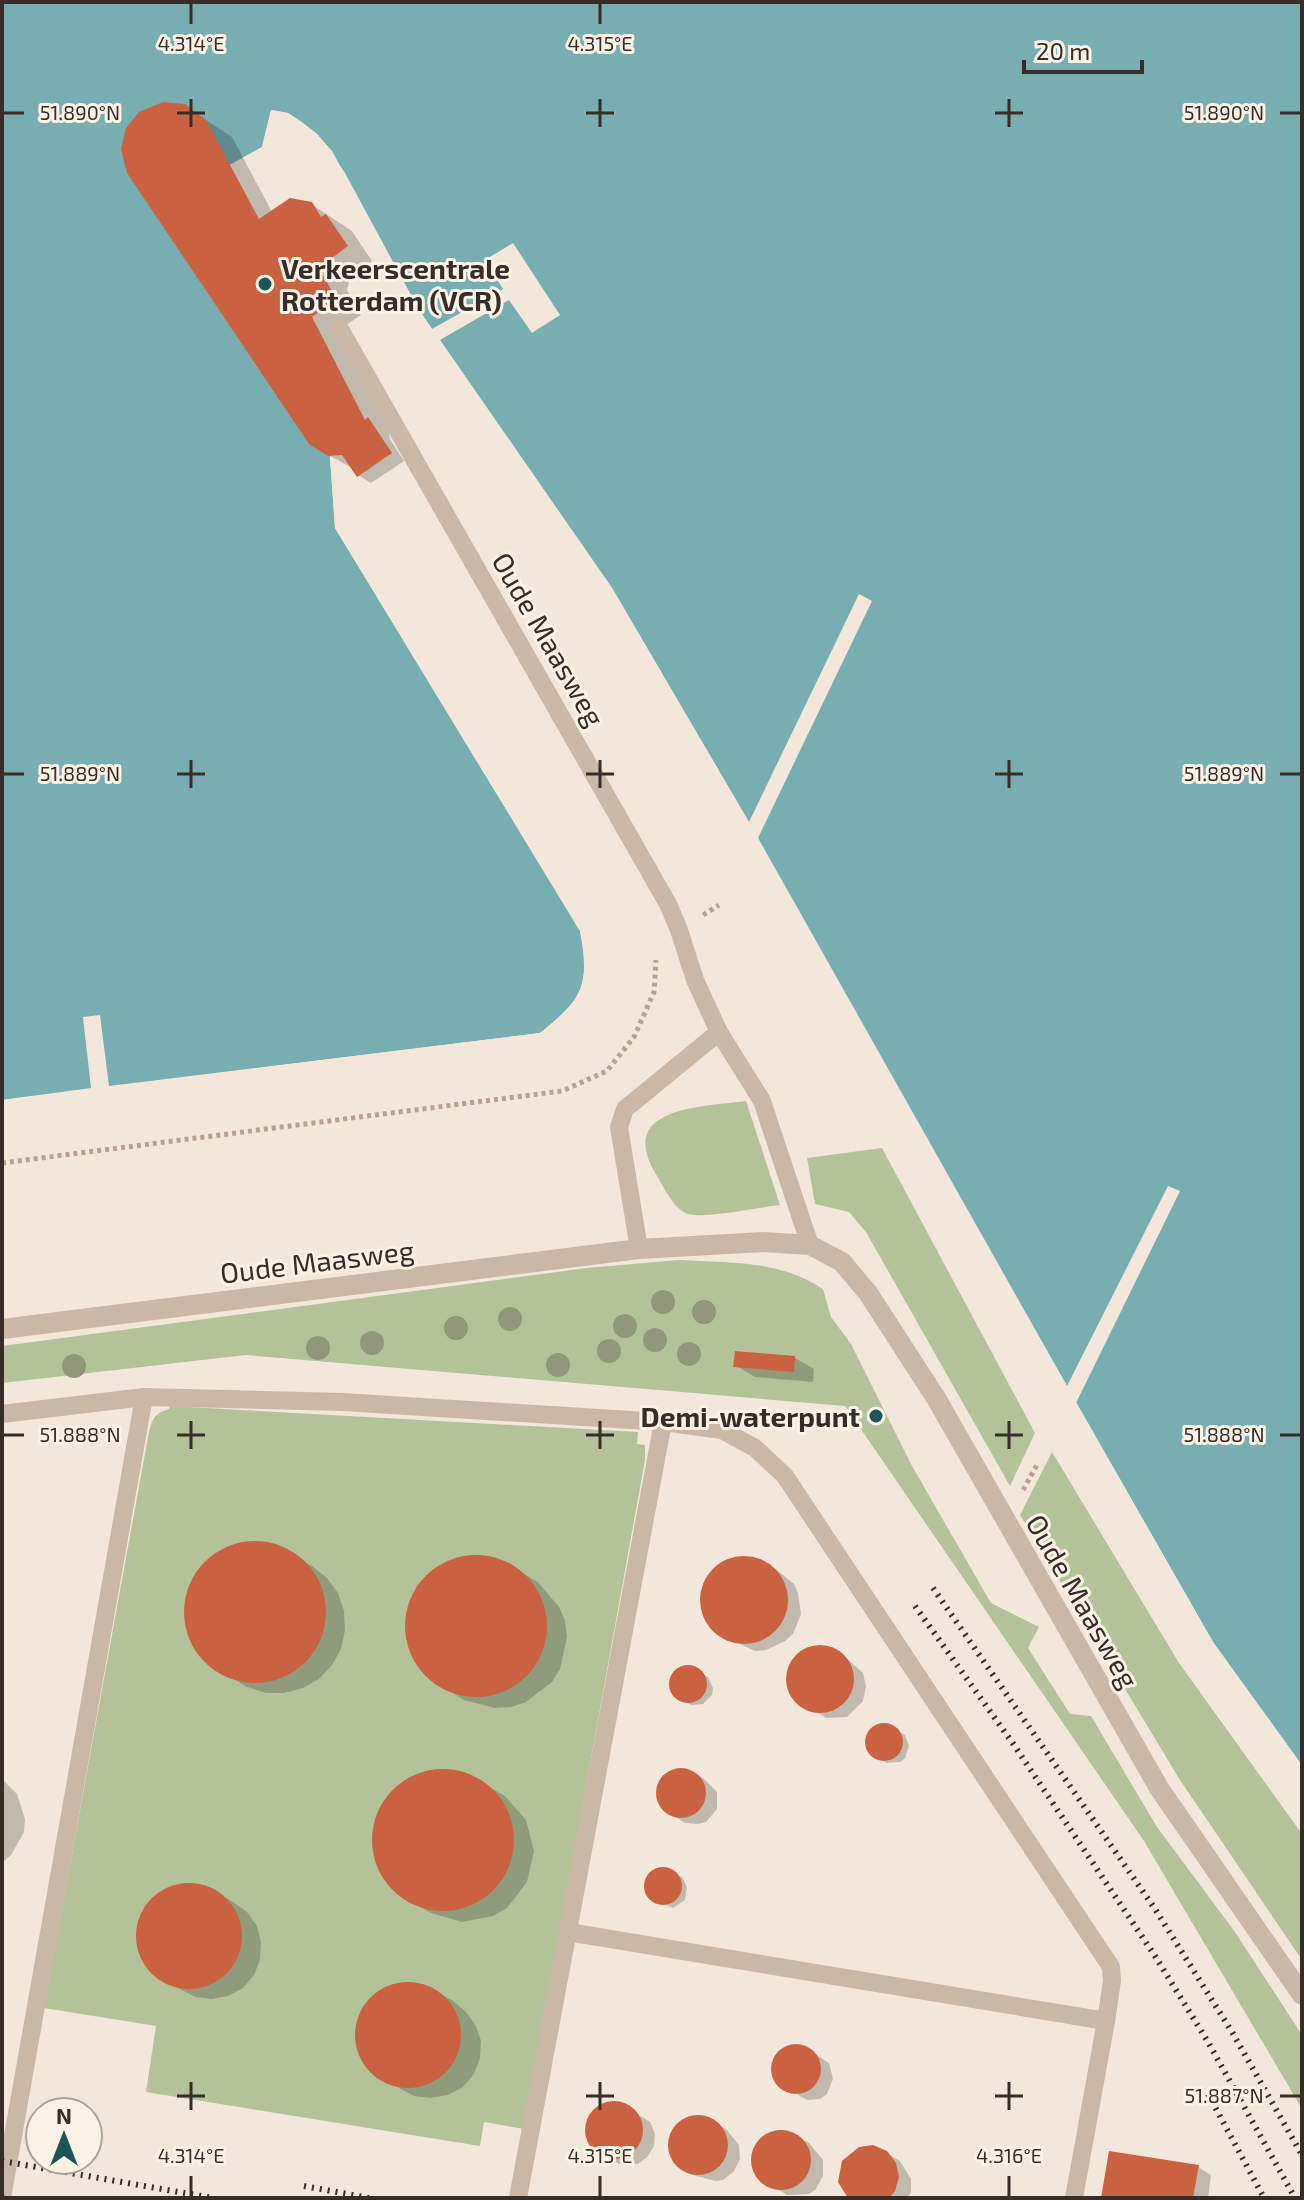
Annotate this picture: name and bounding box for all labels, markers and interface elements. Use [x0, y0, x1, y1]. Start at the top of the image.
scale bar [1024, 24, 1142, 74]
text: 4.314°E [158, 31, 224, 55]
text: 4.315°E [567, 31, 633, 55]
text: 20 m [1036, 36, 1090, 65]
text: 51.890°N [40, 100, 120, 124]
text: 51.890°N [1184, 100, 1264, 124]
place label: Verkeerscentrale Rotterdam (VCR) [281, 251, 510, 317]
marker: Verkeerscentrale Rotterdam (VCR) [256, 275, 274, 293]
street label: Oude Maasweg [485, 546, 613, 732]
text: 51.889°N [40, 761, 120, 785]
text: 51.889°N [1184, 761, 1264, 785]
street label: Oude Maasweg [218, 1232, 416, 1290]
place label: Demi-waterpunt [641, 1399, 860, 1433]
marker: Demi-waterpunt [867, 1407, 885, 1425]
text: 51.888°N [39, 1422, 121, 1446]
text: 51.888°N [1183, 1422, 1265, 1446]
street label: Oude Maasweg [1019, 1508, 1147, 1694]
text: 51.887°N [1184, 2083, 1264, 2107]
north arrow [24, 2096, 104, 2176]
text: N [56, 2102, 72, 2128]
text: 4.314°E [158, 2143, 224, 2167]
text: 4.315°E [567, 2143, 633, 2167]
text: 4.316°E [976, 2143, 1042, 2167]

